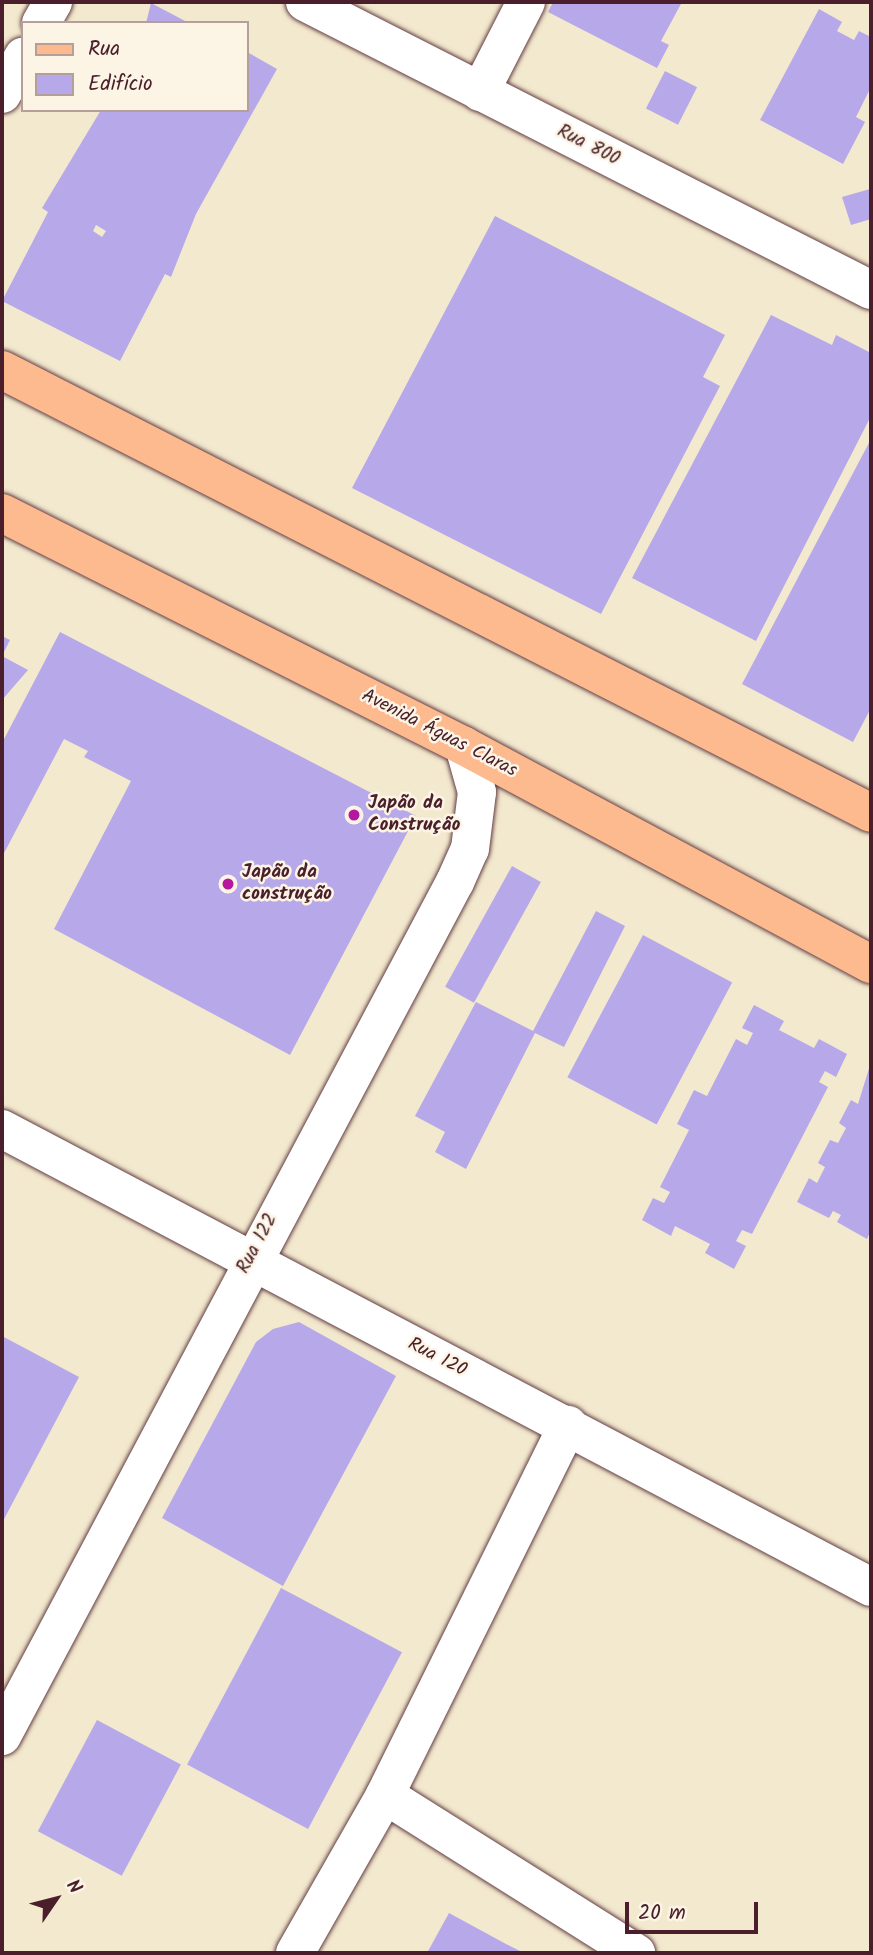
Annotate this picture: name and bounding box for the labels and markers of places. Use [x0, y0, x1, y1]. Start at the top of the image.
place label: Japão da Construção [368, 793, 460, 837]
marker: Japão da Construção [346, 807, 362, 823]
place label: Japão da construção [242, 862, 332, 906]
marker: Japão da construção [220, 876, 236, 892]

